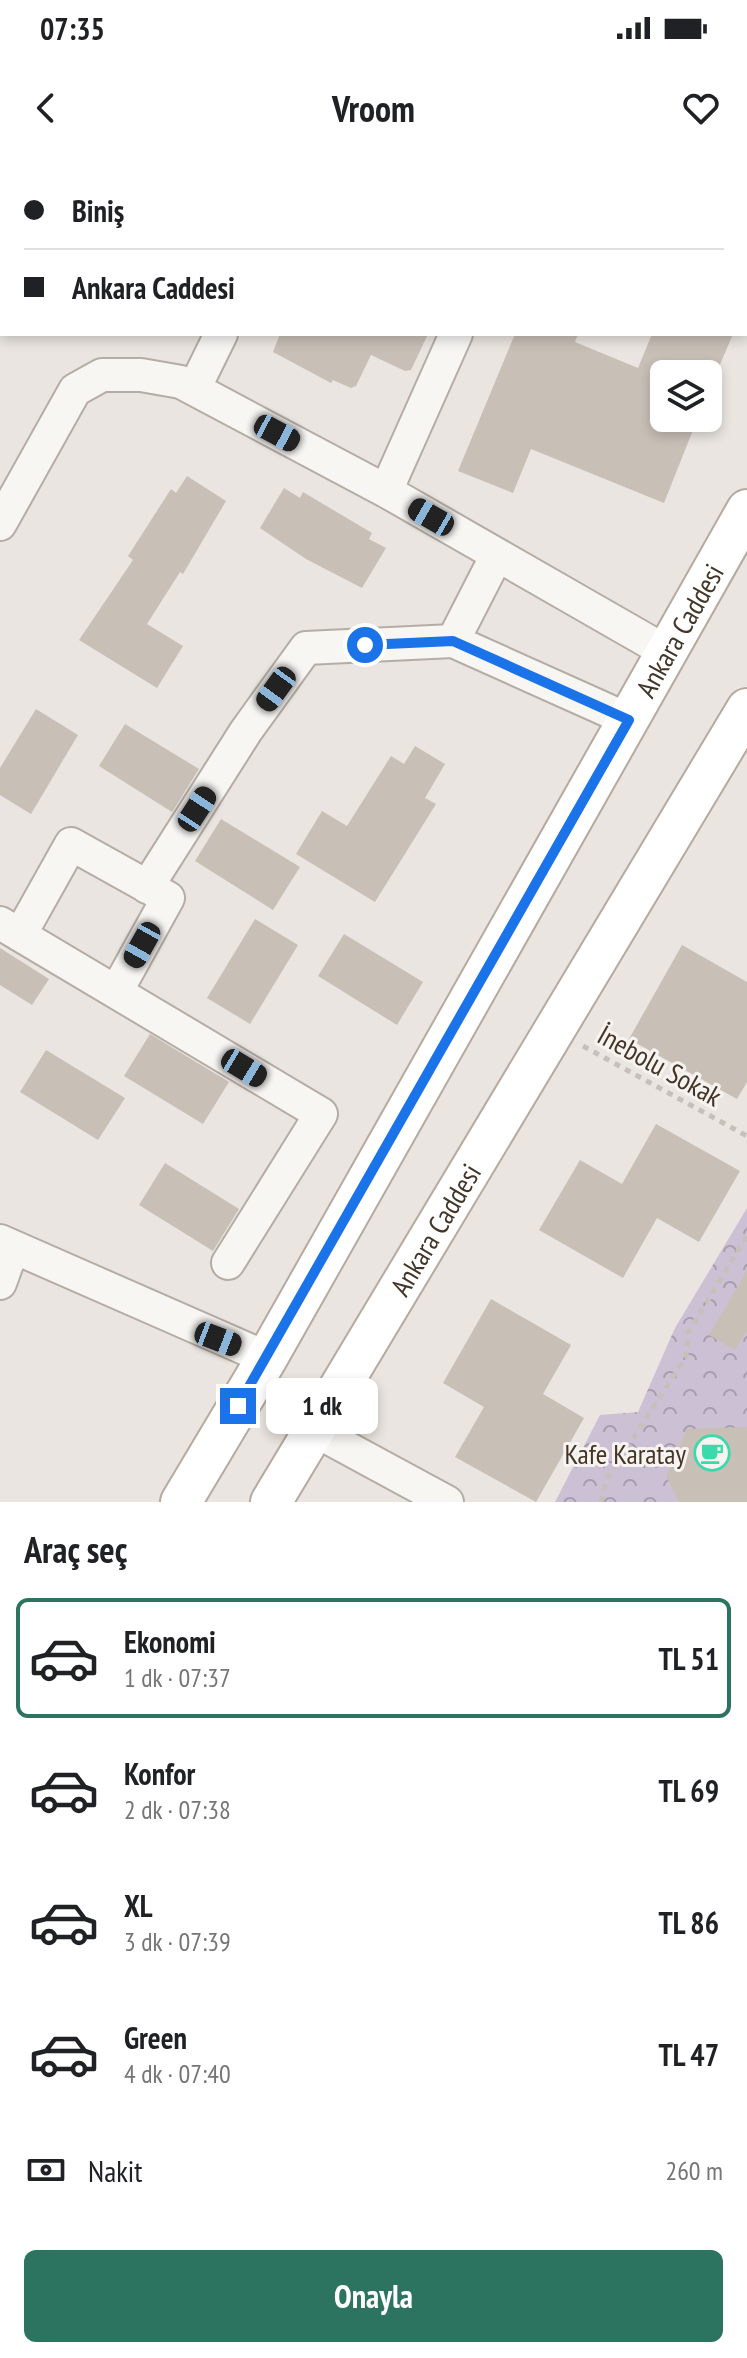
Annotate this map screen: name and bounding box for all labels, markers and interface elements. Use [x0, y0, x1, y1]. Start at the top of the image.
text: 07:35 [40, 9, 105, 48]
text: Vroom [332, 85, 415, 132]
icon: back [24, 86, 68, 130]
icon: heart [679, 86, 723, 130]
text: Biniş [72, 191, 124, 230]
text: Ankara Caddesi [72, 268, 235, 307]
map controls [650, 360, 722, 432]
button: layers [650, 360, 722, 432]
car [250, 411, 304, 455]
car [404, 495, 458, 539]
street label: Ankara Caddesi [627, 557, 731, 704]
route start [347, 627, 383, 663]
car [252, 663, 300, 715]
car [174, 782, 220, 836]
car [120, 918, 164, 972]
street label: İnebolu Sokak [591, 1016, 729, 1114]
car [217, 1045, 271, 1091]
street label: Ankara Caddesi [381, 1157, 488, 1302]
car [191, 1319, 245, 1359]
callout: 1 dk [266, 1378, 378, 1434]
route end [220, 1388, 256, 1424]
text: 1 dk [302, 1389, 342, 1422]
cafe icon: Kafe Karatay [693, 1434, 731, 1472]
place label: Kafe Karatay [564, 1435, 686, 1472]
text: Araç seç [24, 1526, 127, 1573]
icon: car [28, 1622, 100, 1694]
text: Ekonomi [124, 1622, 216, 1661]
text: TL 51 [659, 1639, 719, 1678]
text: 1 dk · 07:37 [124, 1661, 231, 1694]
icon: car [28, 1754, 100, 1826]
text: Konfor [124, 1754, 195, 1793]
text: TL 69 [659, 1771, 719, 1810]
text: 2 dk · 07:38 [124, 1793, 231, 1826]
icon: car [28, 1886, 100, 1958]
text: XL [124, 1886, 153, 1925]
text: TL 86 [659, 1903, 719, 1942]
text: 3 dk · 07:39 [124, 1925, 231, 1958]
icon: car [28, 2018, 100, 2090]
text: Green [124, 2018, 187, 2057]
text: TL 47 [659, 2035, 719, 2074]
text: 4 dk · 07:40 [124, 2057, 231, 2090]
icon: cash [24, 2148, 68, 2192]
text: Nakit [88, 2151, 143, 2190]
text: 260 m [665, 2154, 723, 2187]
button: Onayla [24, 2250, 723, 2342]

